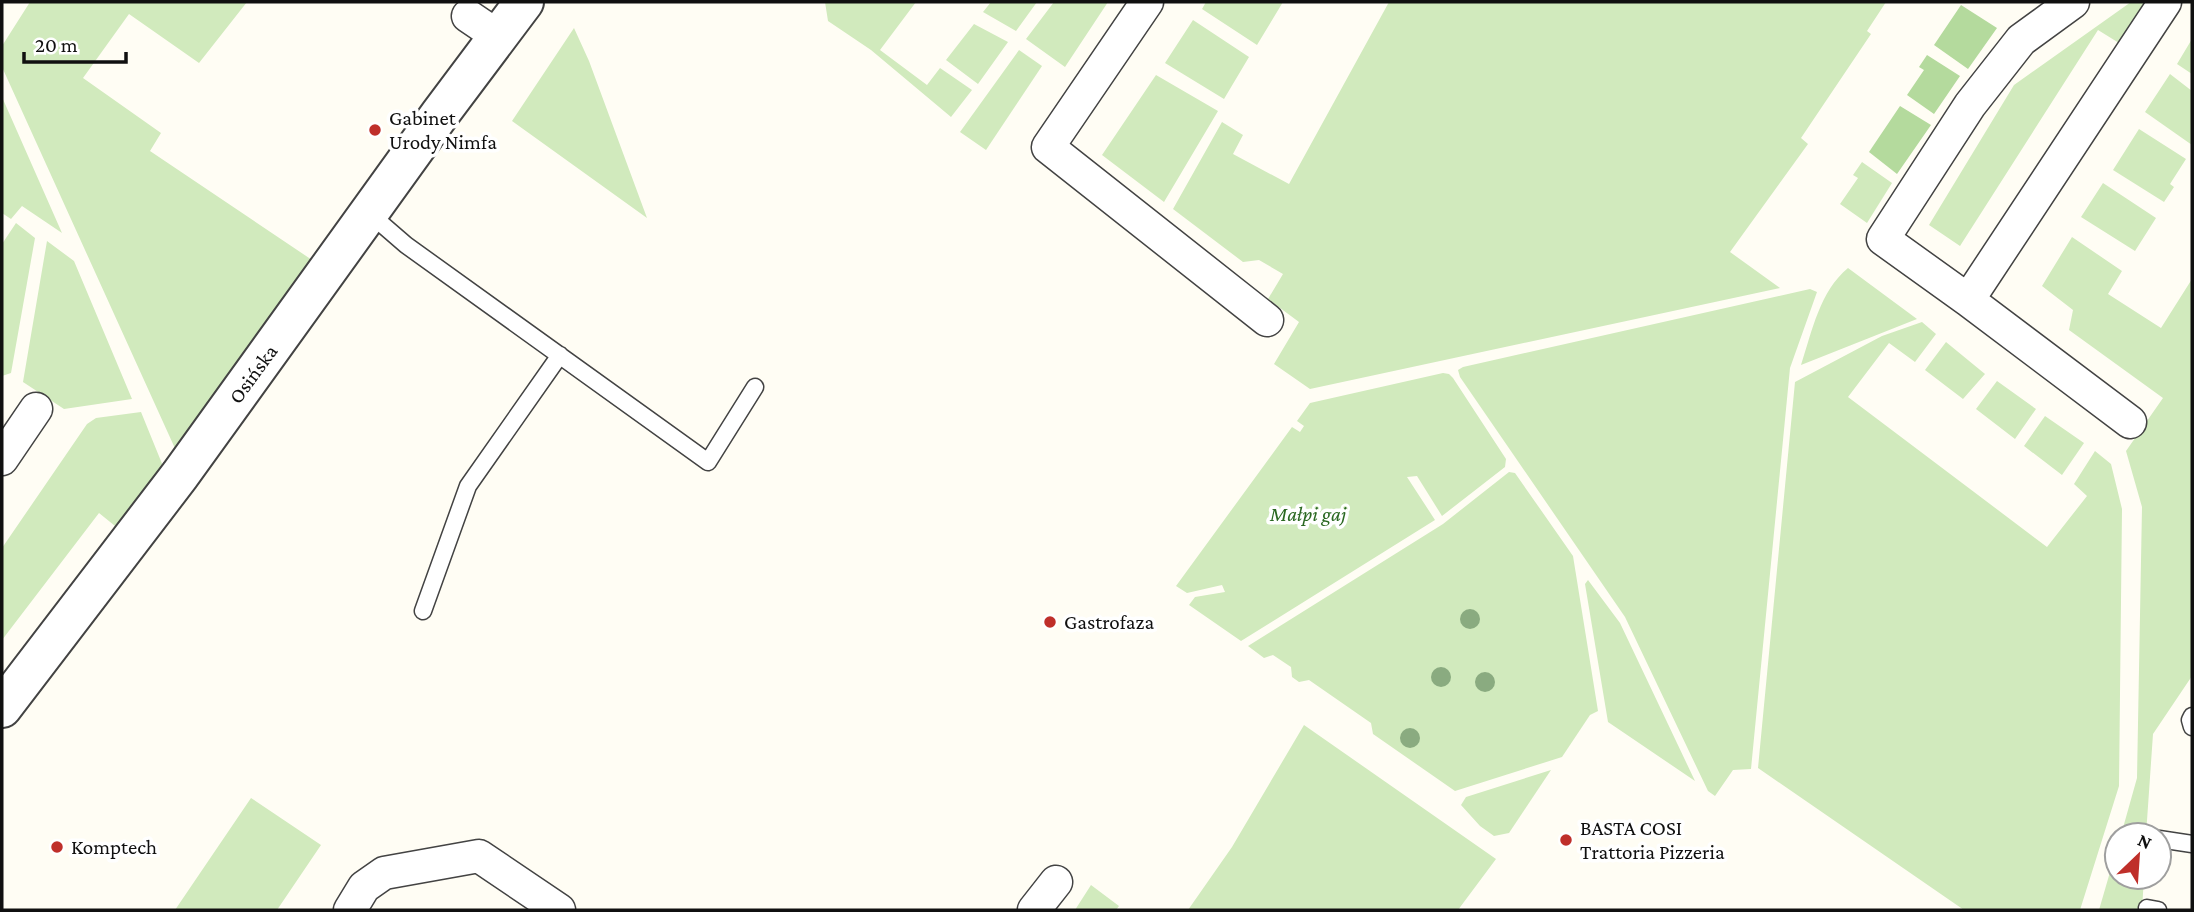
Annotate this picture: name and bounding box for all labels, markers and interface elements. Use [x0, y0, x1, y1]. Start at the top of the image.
scale bar [24, 21, 126, 65]
text: 20 m [35, 33, 78, 57]
place label: Gabinet Urody Nimfa [389, 106, 497, 154]
marker: Gabinet Urody Nimfa [367, 122, 383, 138]
street label: Osińska [224, 340, 283, 408]
park label: Małpi gaj [1269, 502, 1347, 526]
place label: Gastrofaza [1064, 610, 1154, 634]
marker: Gastrofaza [1042, 614, 1058, 630]
place label: BASTA COSI Trattoria Pizzeria [1580, 816, 1725, 864]
north arrow [2103, 821, 2173, 891]
text: N [2135, 829, 2155, 853]
marker: BASTA COSI Trattoria Pizzeria [1558, 832, 1574, 848]
place label: Komptech [71, 835, 157, 859]
marker: Komptech [49, 839, 65, 855]

